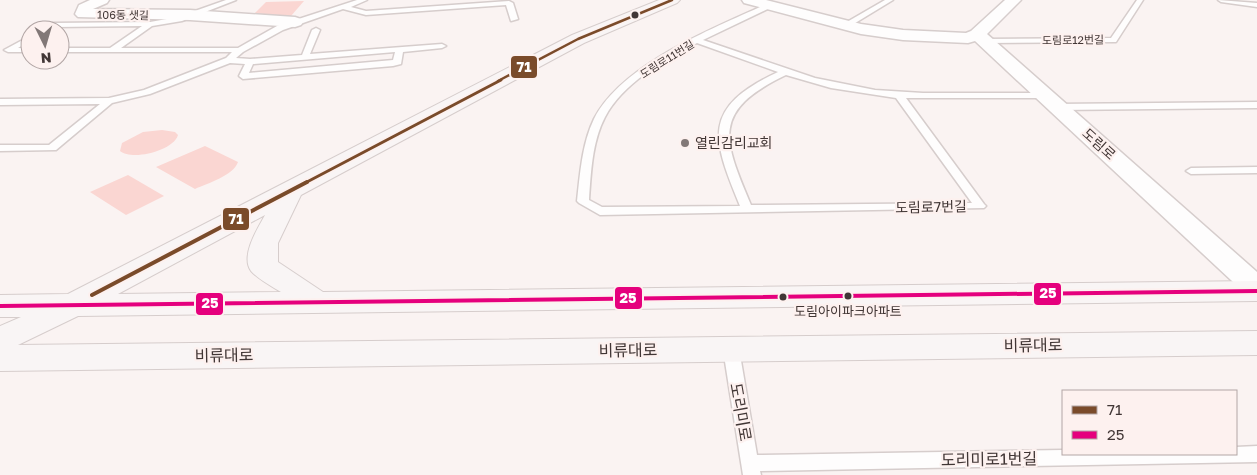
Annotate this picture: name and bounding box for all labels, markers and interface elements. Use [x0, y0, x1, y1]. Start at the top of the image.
street label: 106동 샛길 [97, 8, 149, 21]
unlabelled marker [630, 10, 640, 20]
north arrow [20, 20, 70, 70]
street label: 도림로12번길 [1042, 32, 1104, 47]
street label: 도림로11번길 [637, 37, 696, 80]
text: N [40, 50, 52, 67]
line badge: 71 [510, 55, 538, 79]
text: 71 [517, 58, 531, 75]
street label: 도림로 [1079, 124, 1119, 163]
place label: 열린감리교회 [695, 134, 772, 151]
marker: 열린감리교회 [679, 137, 691, 149]
street label: 도림로7번길 [895, 197, 967, 216]
line badge: 71 [222, 207, 250, 231]
text: 71 [229, 210, 243, 227]
line badge: 25 [1033, 282, 1062, 306]
text: 25 [1039, 284, 1057, 301]
line badge: 25 [614, 286, 643, 310]
text: 25 [619, 289, 637, 306]
marker: 도림아이파크아파트 [843, 291, 853, 301]
line badge: 25 [195, 292, 224, 316]
unlabelled marker [778, 292, 788, 302]
text: 25 [201, 294, 219, 311]
place label: 도림아이파크아파트 [794, 303, 902, 319]
street label: 비류대로 [1003, 334, 1063, 356]
street label: 비류대로 [598, 339, 658, 361]
street label: 비류대로 [194, 344, 254, 366]
street label: 도리미로 [726, 381, 756, 443]
legend [1062, 390, 1237, 455]
text: 71 [1107, 400, 1122, 418]
text: 25 [1107, 425, 1124, 443]
street label: 도리미로1번길 [941, 448, 1037, 470]

